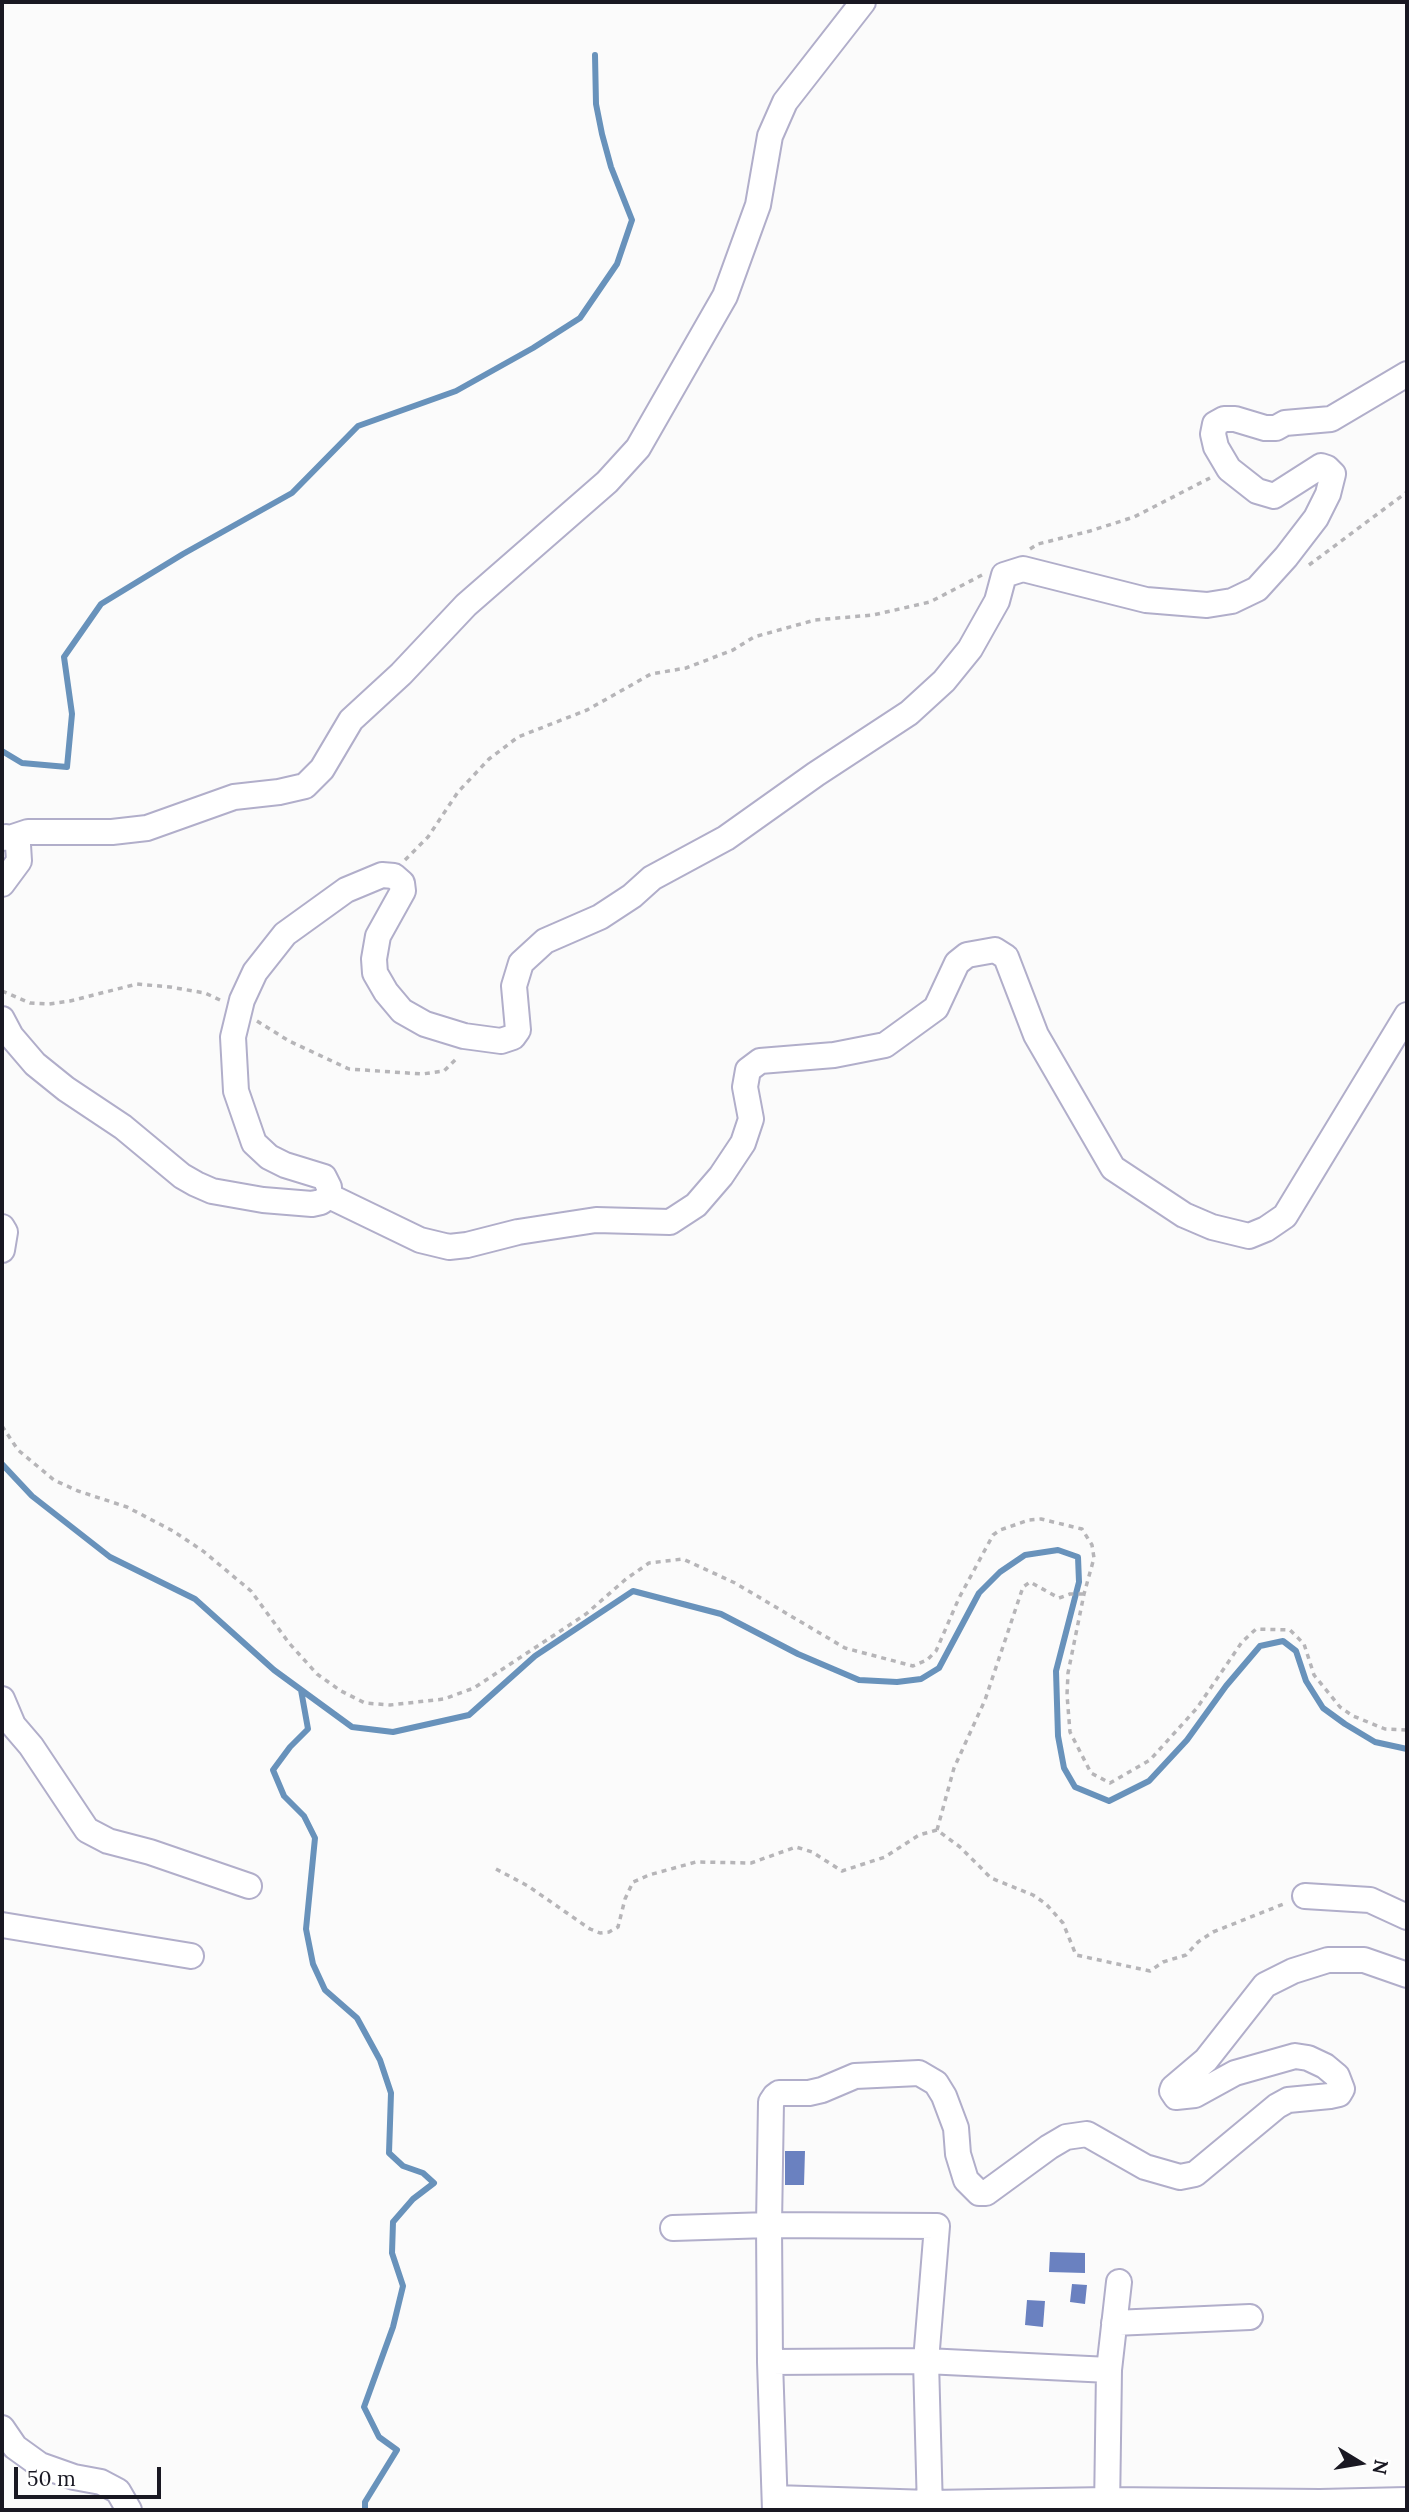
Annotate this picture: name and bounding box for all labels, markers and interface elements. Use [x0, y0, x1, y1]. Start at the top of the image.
north arrow [1325, 2428, 1395, 2498]
scale bar [18, 2452, 164, 2496]
text: N [1367, 2458, 1394, 2477]
text: 50 m [27, 2465, 76, 2492]

